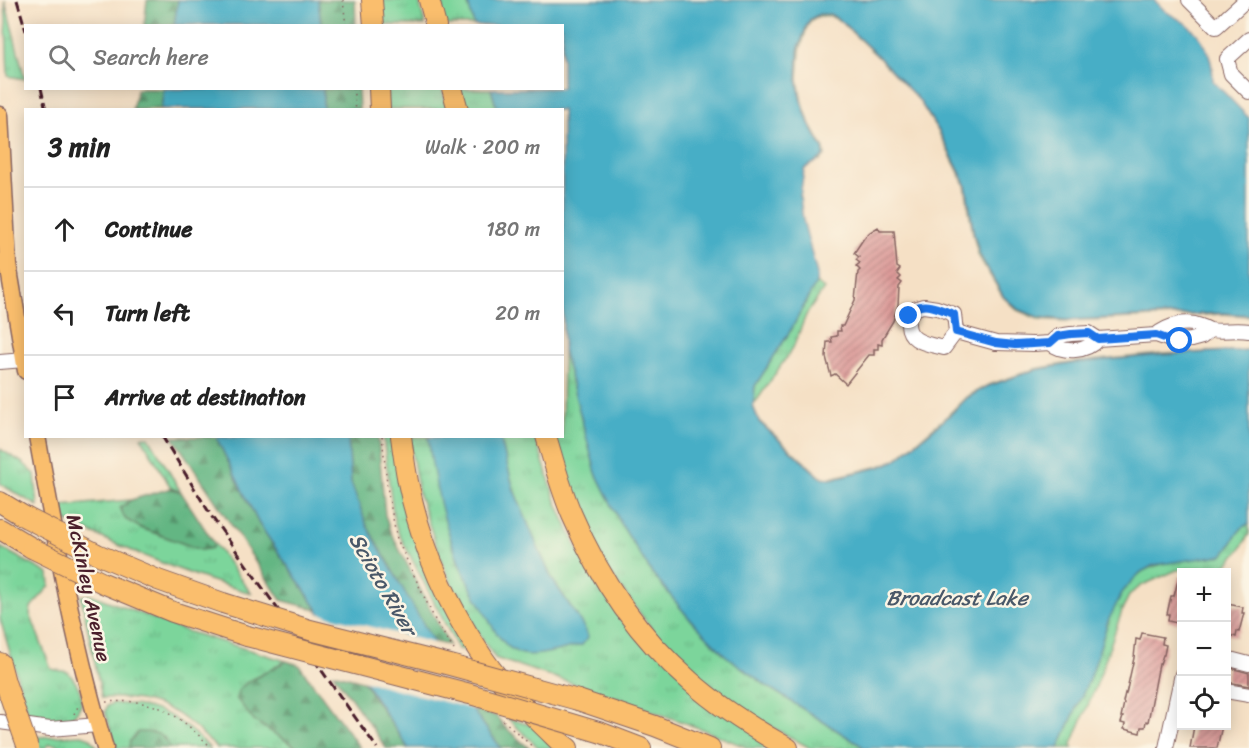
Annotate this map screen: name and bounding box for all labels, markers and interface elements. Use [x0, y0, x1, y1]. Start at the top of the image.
search box [24, 24, 564, 90]
text: Search here [93, 38, 209, 77]
icon: search [45, 41, 78, 74]
text: 3 min [48, 124, 110, 170]
text: Walk · 200 m [425, 130, 540, 165]
text: Continue [105, 210, 193, 249]
text: 180 m [486, 212, 540, 247]
icon: ahead [48, 213, 81, 246]
text: Turn left [105, 294, 190, 333]
text: 20 m [495, 296, 540, 331]
icon: left [48, 297, 81, 330]
route end [895, 302, 921, 328]
route start [1166, 327, 1192, 353]
text: Arrive at destination [105, 378, 306, 417]
icon: arrive [48, 381, 81, 414]
street label: McKinley Avenue [56, 511, 121, 665]
water label: Scioto River [338, 526, 430, 646]
map controls [1177, 568, 1231, 730]
button: + [1177, 568, 1231, 622]
water label: Broadcast Lake [886, 579, 1030, 617]
button: − [1177, 622, 1231, 676]
button: locate [1177, 676, 1231, 730]

